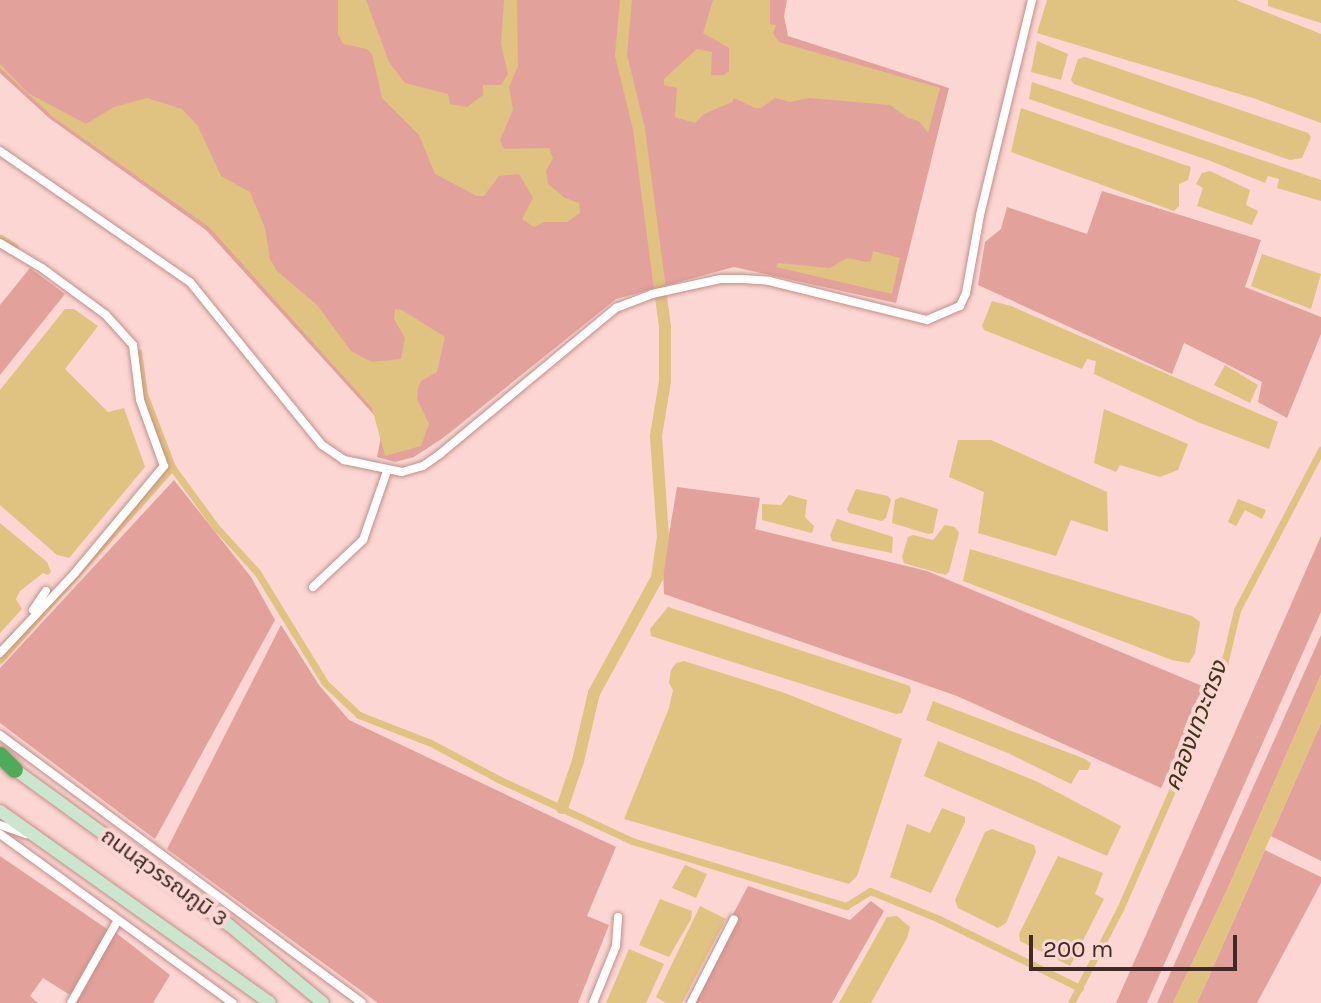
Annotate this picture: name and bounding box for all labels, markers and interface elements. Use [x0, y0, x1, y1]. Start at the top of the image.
water label: คลองเทวะตรง [1158, 657, 1234, 795]
street label: ถนนสุวรรณภูมิ 3 [96, 823, 232, 933]
scale bar [1033, 919, 1241, 969]
text: 200 m [1043, 935, 1114, 963]

